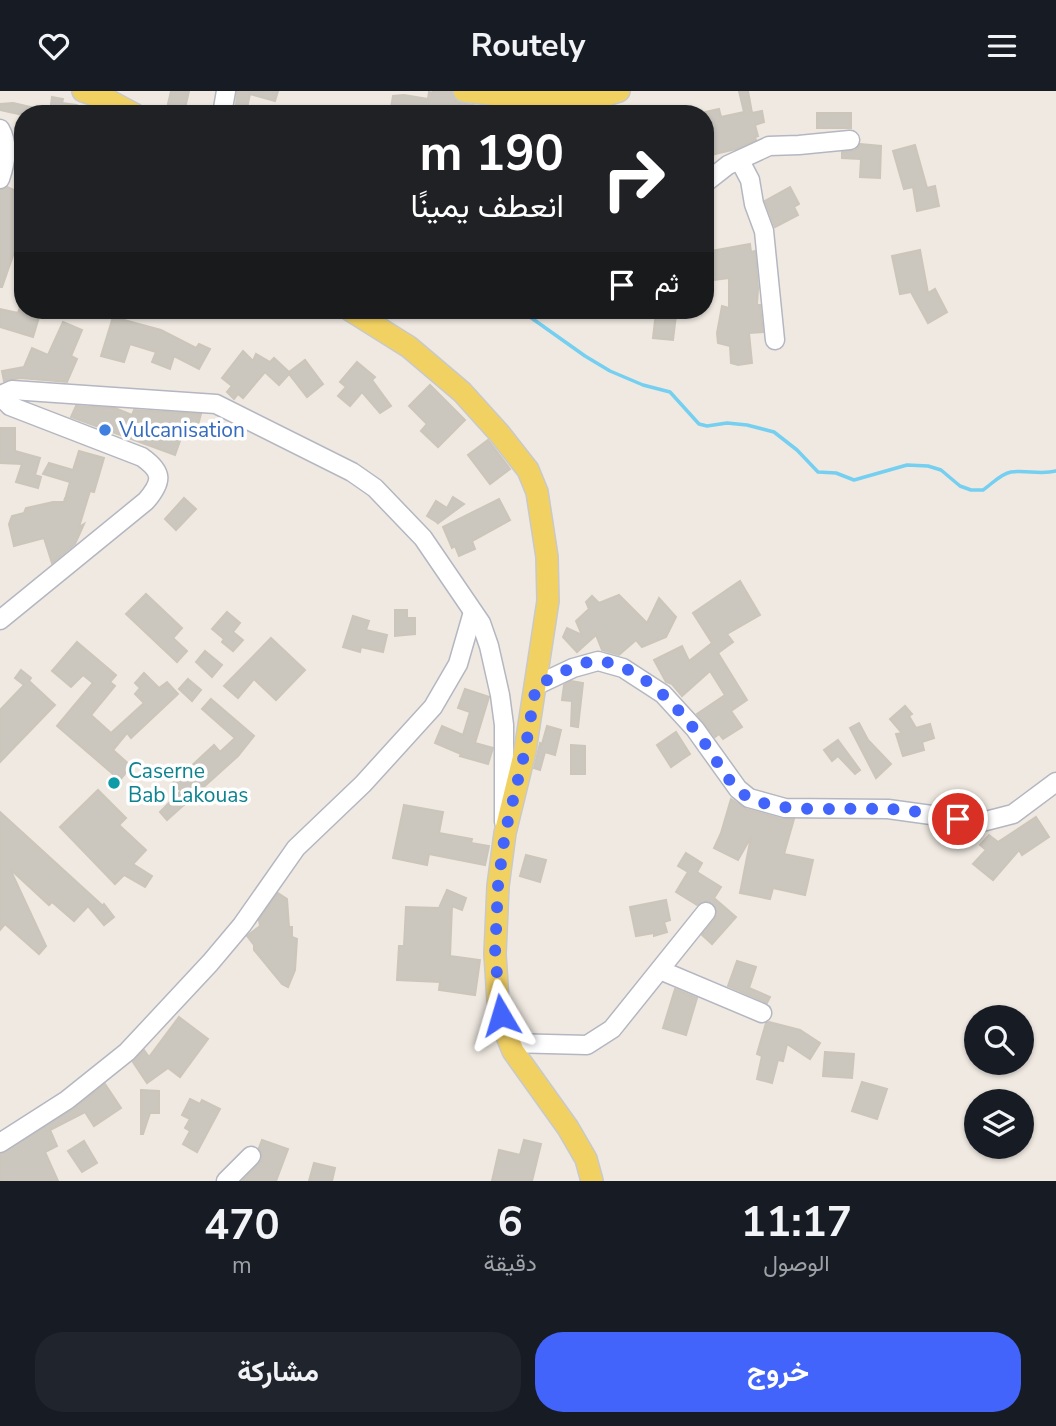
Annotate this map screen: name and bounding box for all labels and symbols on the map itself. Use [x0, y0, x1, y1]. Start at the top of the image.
place label: Vulcanisation [118, 416, 245, 444]
marker: Vulcanisation [97, 422, 113, 438]
place label: Caserne Bab Lakouas [128, 757, 248, 809]
marker: Caserne Bab Lakouas [106, 775, 122, 791]
pin [928, 789, 988, 849]
position arrow [464, 978, 538, 1052]

